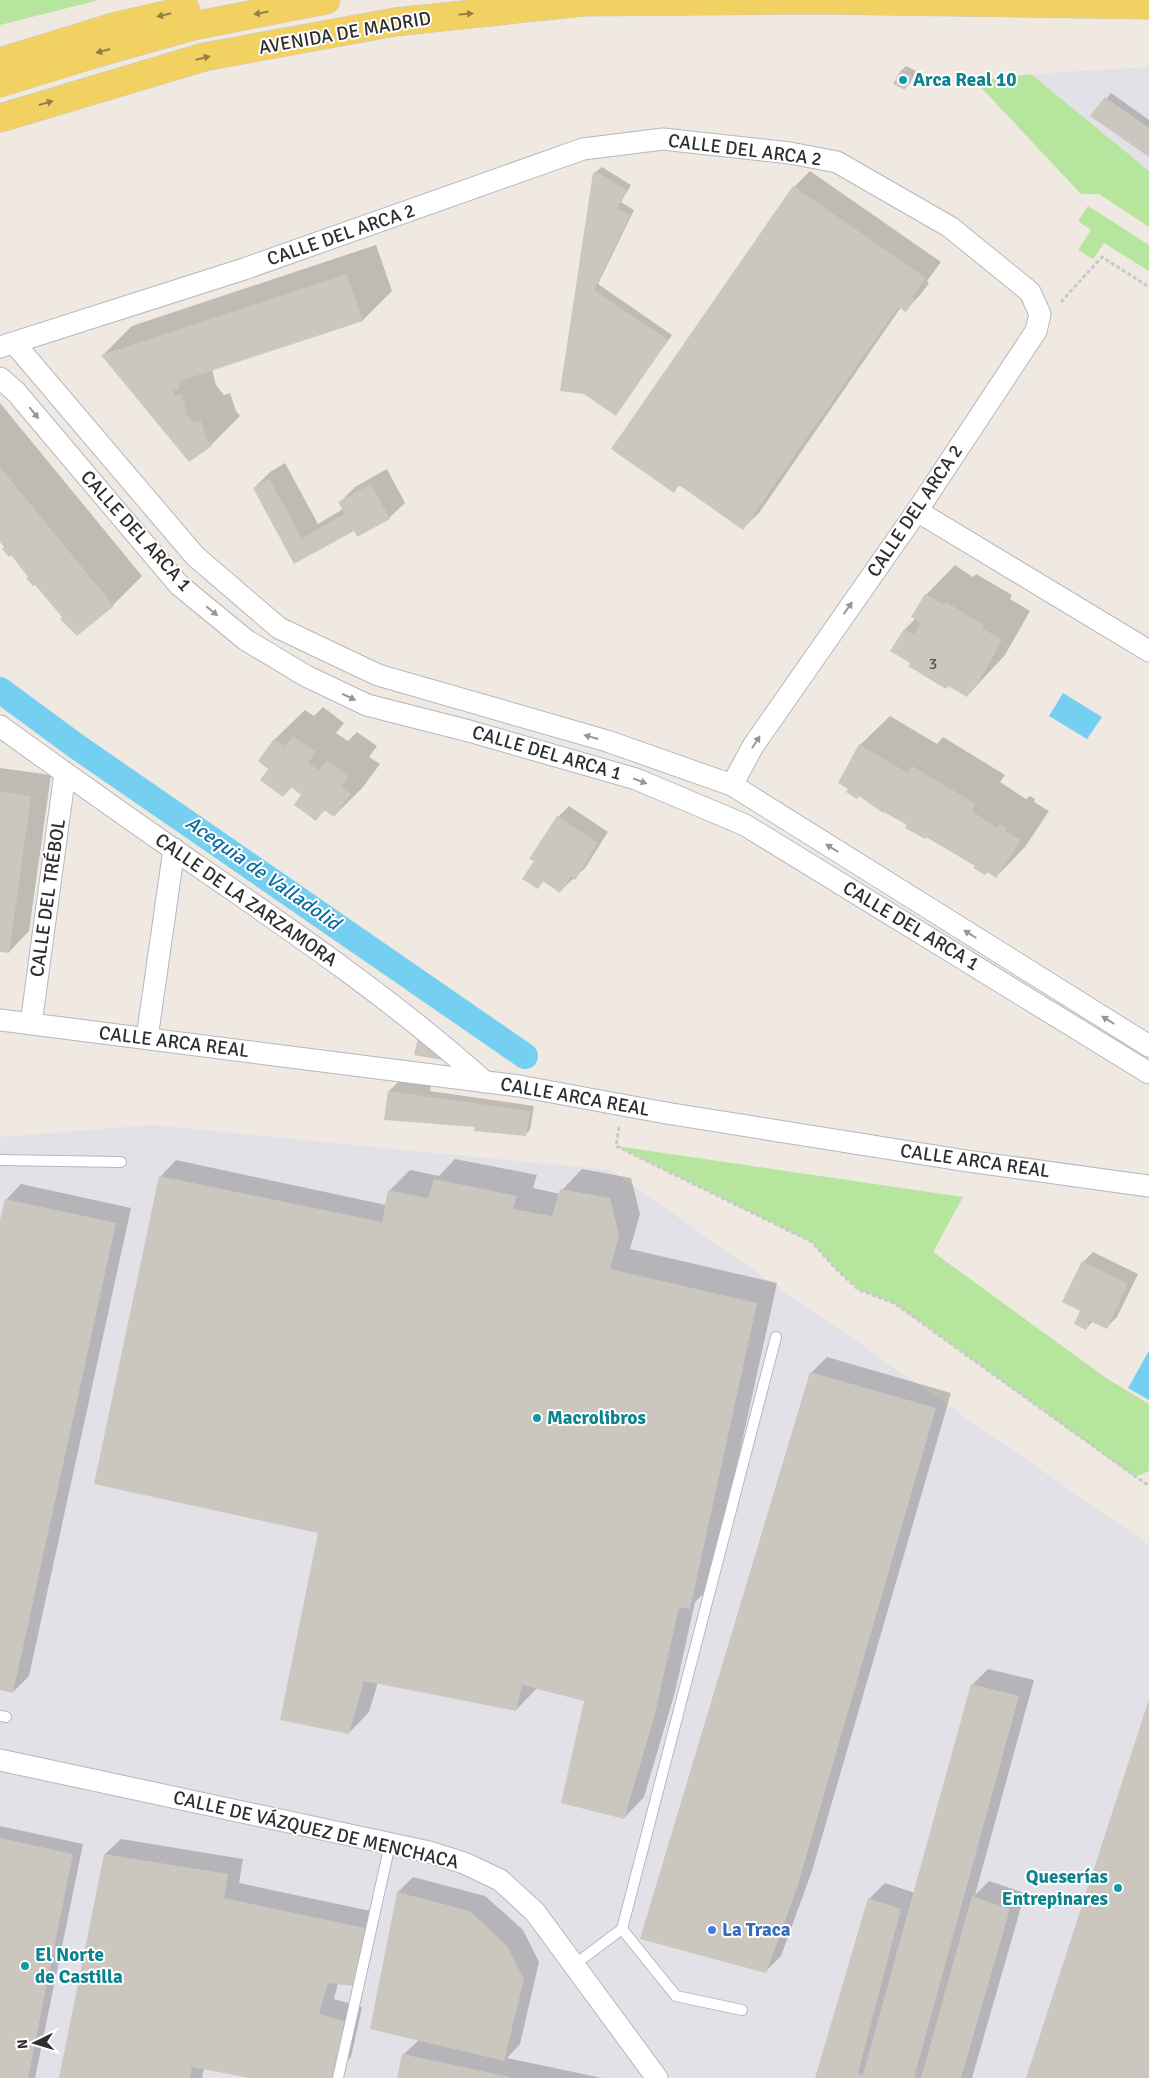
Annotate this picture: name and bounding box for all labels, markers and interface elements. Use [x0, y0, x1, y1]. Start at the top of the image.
street label: AVENIDA DE MADRID [257, 6, 433, 60]
one-way arrow [254, 9, 269, 17]
one-way arrow [459, 10, 475, 18]
one-way arrow [157, 11, 172, 19]
one-way arrow [96, 47, 111, 55]
one-way arrow [195, 54, 210, 62]
place label: Arca Real 10 [913, 68, 1017, 92]
marker: Arca Real 10 [897, 74, 909, 86]
one-way arrow [39, 98, 54, 106]
street label: CALLE DEL ARCA 2 [667, 129, 823, 171]
street label: CALLE DEL ARCA 2 [264, 198, 418, 272]
one-way arrow [28, 406, 39, 419]
street label: CALLE DEL ARCA 2 [862, 440, 968, 582]
street label: CALLE DEL ARCA 1 [75, 465, 197, 597]
one-way arrow [843, 601, 853, 615]
one-way arrow [205, 606, 218, 617]
house number: 3 [929, 654, 937, 674]
one-way arrow [342, 693, 357, 701]
street label: CALLE DEL ARCA 1 [469, 720, 625, 786]
one-way arrow [583, 732, 598, 740]
one-way arrow [751, 735, 761, 749]
one-way arrow [633, 777, 648, 785]
water label: Acequia de Valladolid [181, 810, 347, 937]
street label: CALLE DEL TRÉBOL [25, 817, 71, 979]
street label: CALLE DE LA ZARZAMORA [150, 828, 342, 972]
one-way arrow [825, 843, 839, 853]
street label: CALLE DEL ARCA 1 [839, 876, 983, 976]
one-way arrow [963, 929, 976, 939]
one-way arrow [1101, 1016, 1114, 1025]
street label: CALLE ARCA REAL [98, 1021, 251, 1063]
street label: CALLE ARCA REAL [499, 1072, 652, 1122]
street label: CALLE ARCA REAL [899, 1139, 1052, 1183]
place label: Macrolibros [547, 1406, 646, 1430]
marker: Macrolibros [531, 1412, 543, 1424]
street label: CALLE DE VÁZQUEZ DE MENCHACA [171, 1785, 461, 1875]
place label: Queserías Entrepinares [1002, 1865, 1108, 1911]
marker: Queserías Entrepinares [1112, 1882, 1124, 1894]
place label: La Traca [722, 1918, 791, 1942]
marker: La Traca [706, 1924, 718, 1936]
place label: El Norte de Castilla [35, 1943, 123, 1989]
marker: El Norte de Castilla [19, 1960, 31, 1972]
north arrow [10, 2018, 60, 2068]
text: N [14, 2038, 31, 2050]

